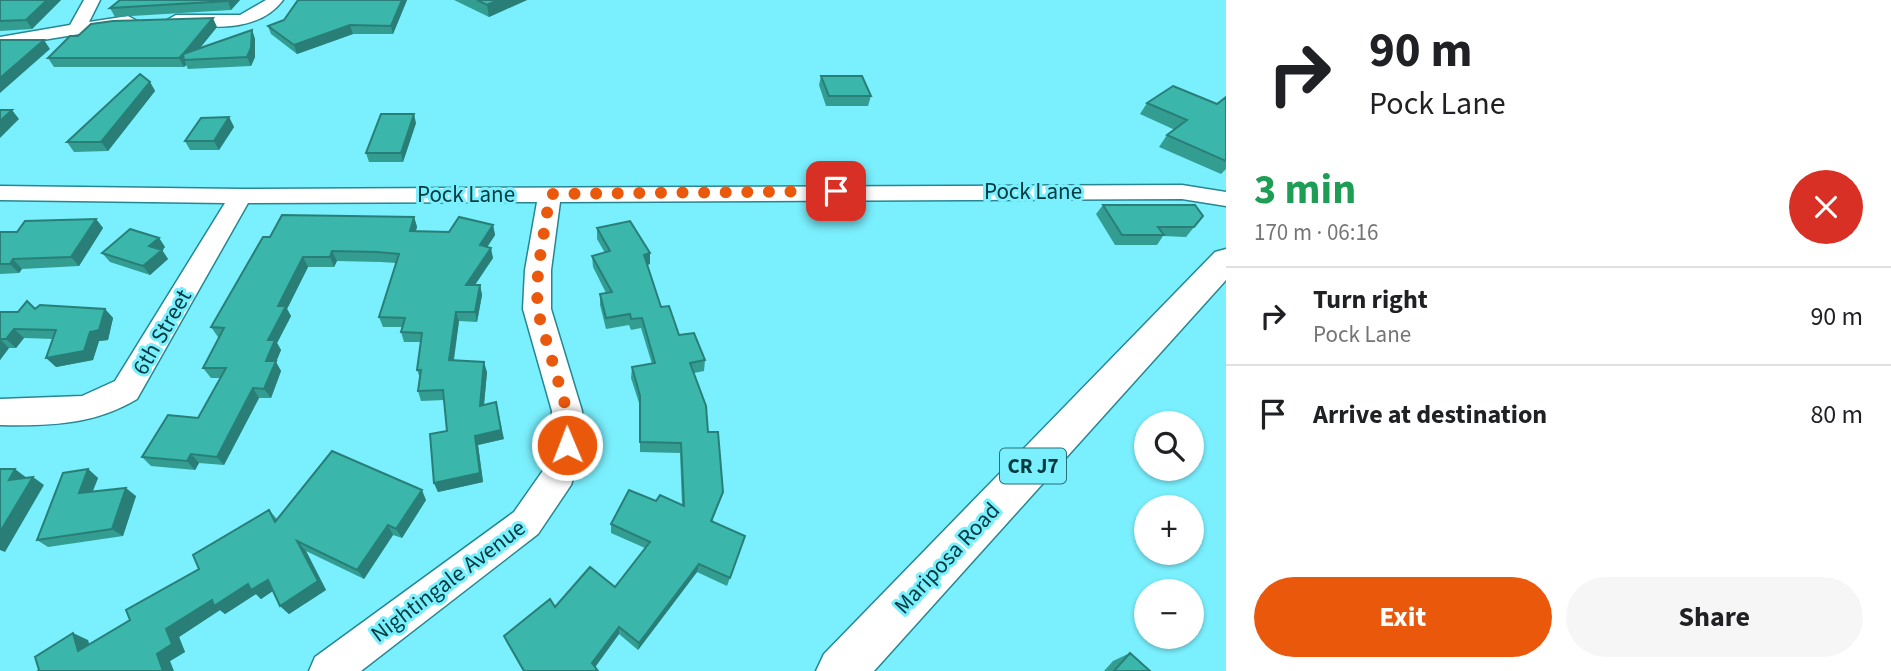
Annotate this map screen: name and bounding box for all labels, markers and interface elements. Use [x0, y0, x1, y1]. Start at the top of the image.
text: 90 m [1369, 16, 1473, 86]
icon: right [1254, 28, 1345, 119]
text: Pock Lane [1369, 81, 1506, 127]
text: 3 min [1254, 160, 1356, 220]
pin [806, 161, 866, 221]
button: close [1789, 170, 1863, 244]
icon: arrive [817, 172, 855, 210]
street label: Pock Lane [984, 175, 1082, 208]
street label: Pock Lane [417, 178, 515, 211]
text: 170 m · 06:16 [1254, 216, 1378, 249]
text: Turn right [1313, 281, 1428, 318]
street label: 6th Street [124, 283, 200, 381]
icon: right [1254, 297, 1292, 335]
text: 90 m [1810, 298, 1863, 335]
text: Pock Lane [1313, 318, 1411, 351]
icon: arrive [1254, 395, 1292, 433]
text: Arrive at destination [1313, 396, 1547, 433]
text: 80 m [1810, 396, 1863, 433]
position arrow [530, 408, 604, 482]
map controls [1134, 411, 1204, 649]
button: search [1134, 411, 1204, 481]
road number: CR J7 [1000, 448, 1066, 484]
street label: Mariposa Road [886, 495, 1008, 621]
button: + [1134, 495, 1204, 565]
street label: Nightingale Avenue [364, 512, 532, 650]
button: Exit [1254, 577, 1552, 657]
button: Share [1566, 577, 1863, 657]
button: − [1134, 579, 1204, 649]

